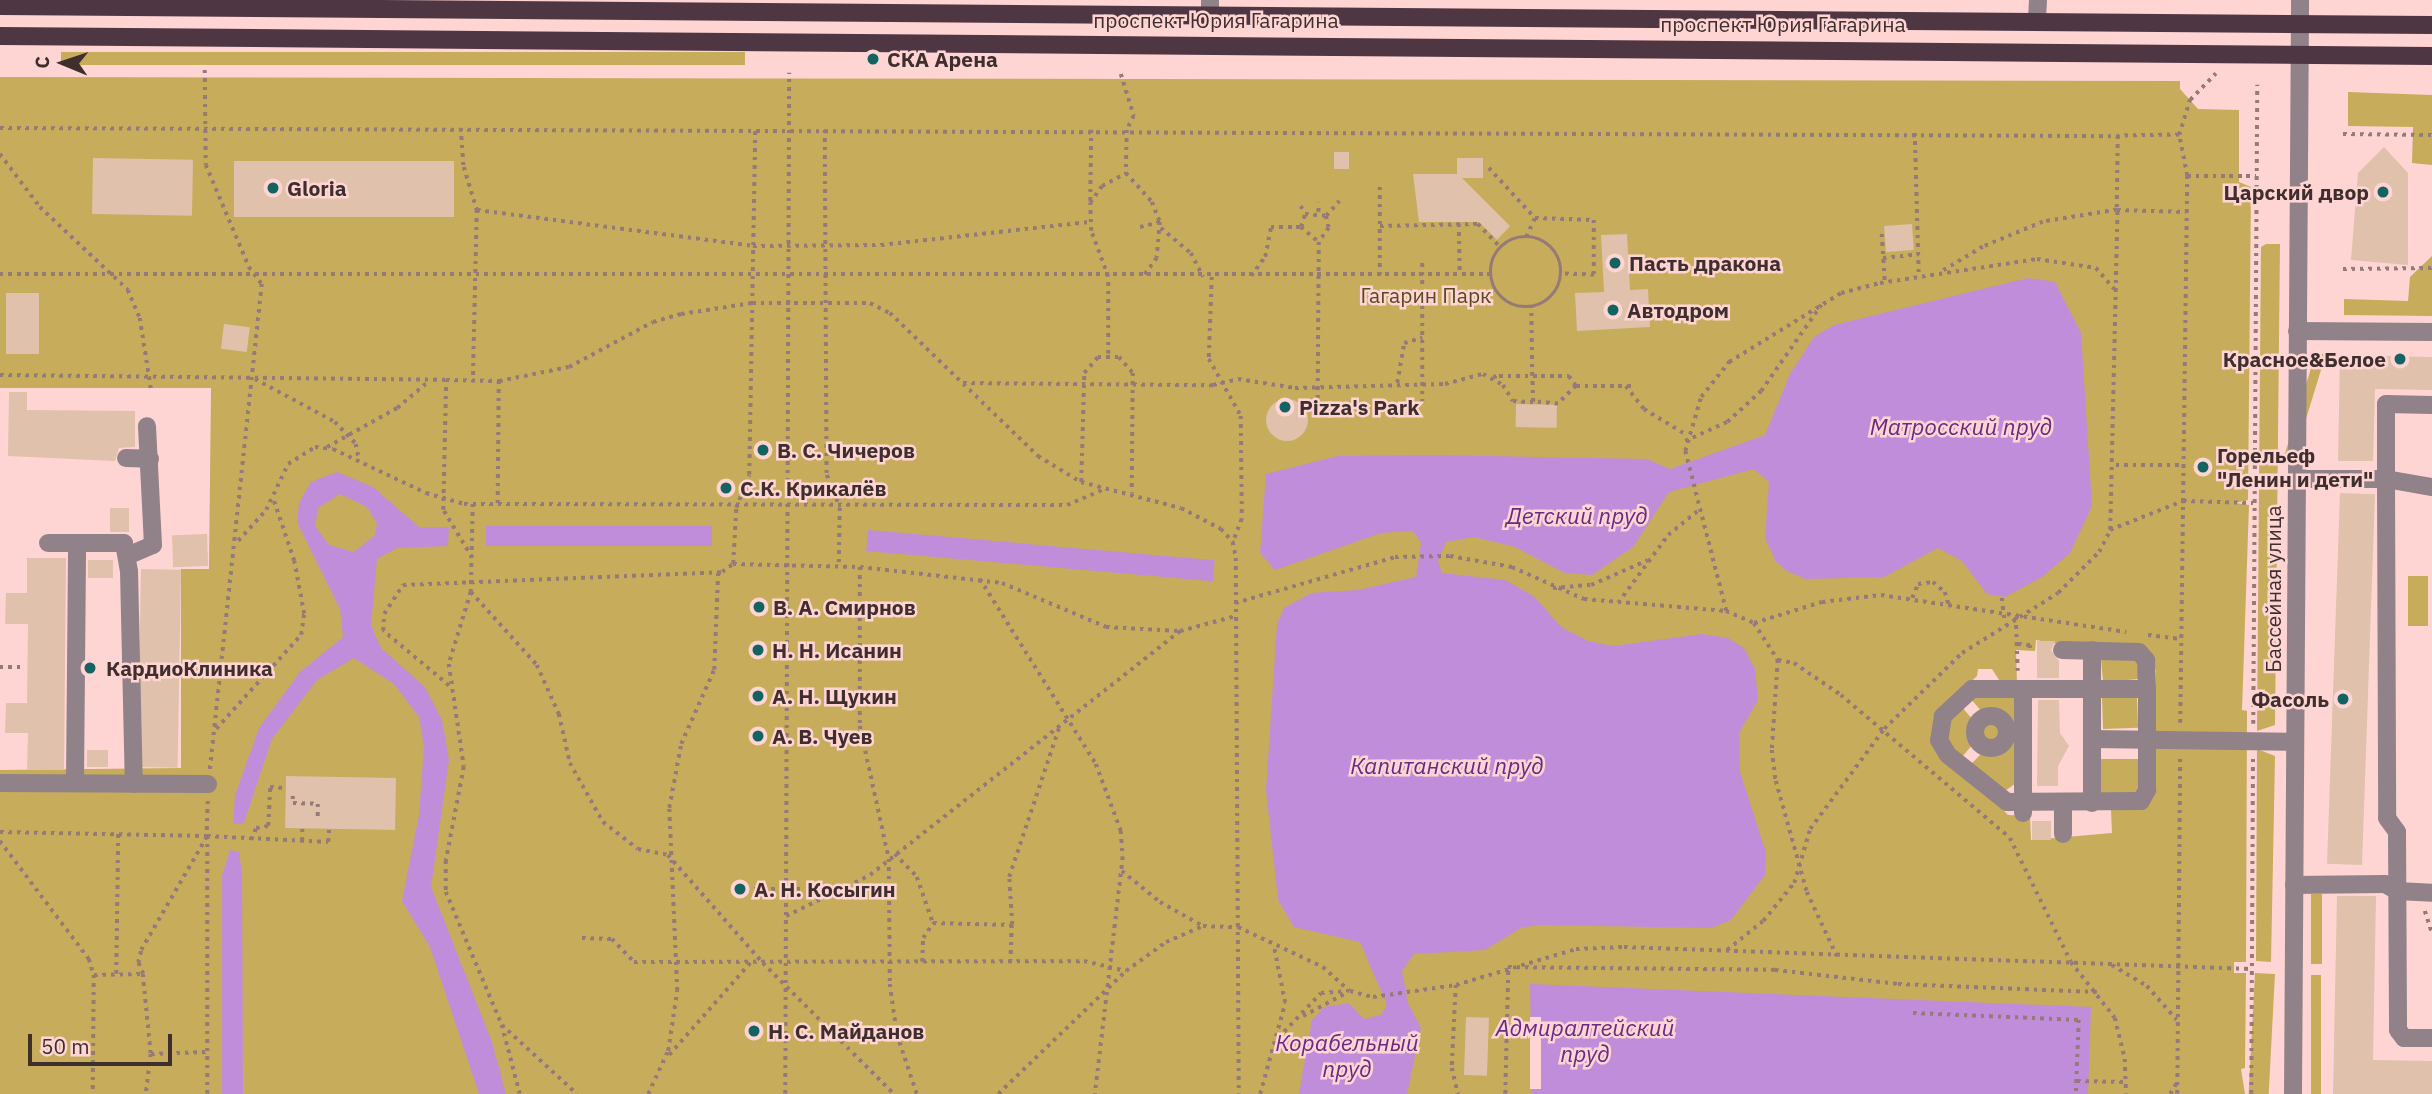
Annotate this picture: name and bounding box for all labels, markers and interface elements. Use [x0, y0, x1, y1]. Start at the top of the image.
street label: проспект Юрия Гагарина [1093, 7, 1339, 33]
street label: проспект Юрия Гагарина [1660, 11, 1906, 37]
north arrow [28, 28, 98, 98]
place label: СКА Арена [887, 46, 998, 72]
marker: СКА Арена [865, 51, 881, 67]
text: С [30, 56, 54, 69]
place label: Gloria [287, 175, 347, 201]
place label: Царский двор [2224, 179, 2369, 205]
marker: Gloria [265, 180, 281, 196]
marker: Царский двор [2375, 184, 2391, 200]
place label: Пасть дракона [1629, 250, 1781, 276]
marker: Пасть дракона [1607, 255, 1623, 271]
park label: Гагарин Парк [1360, 282, 1492, 308]
place label: Автодром [1627, 297, 1729, 323]
marker: Автодром [1605, 302, 1621, 318]
place label: Красное&Белое [2223, 346, 2386, 372]
marker: Красное&Белое [2392, 351, 2408, 367]
place label: Pizza's Park [1299, 394, 1419, 420]
marker: Pizza's Park [1277, 399, 1293, 415]
water label: Матросский пруд [1870, 412, 2052, 440]
place label: В. С. Чичеров [777, 437, 915, 463]
marker: В. С. Чичеров [755, 442, 771, 458]
place label: Горельеф "Ленин и дети" [2217, 442, 2373, 492]
marker: Горельеф "Ленин и дети" [2195, 459, 2211, 475]
place label: С.К. Крикалёв [740, 475, 886, 501]
marker: С.К. Крикалёв [718, 480, 734, 496]
water label: Детский пруд [1506, 501, 1648, 529]
street label: Бассейная улица [2260, 505, 2286, 673]
place label: В. А. Смирнов [773, 594, 916, 620]
marker: В. А. Смирнов [751, 599, 767, 615]
place label: Н. Н. Исанин [772, 637, 902, 663]
marker: Н. Н. Исанин [750, 642, 766, 658]
place label: КардиоКлиника [106, 655, 273, 681]
marker: КардиоКлиника [80, 658, 100, 678]
place label: А. Н. Щукин [772, 683, 897, 709]
place label: Фасоль [2251, 686, 2329, 712]
marker: А. Н. Щукин [750, 688, 766, 704]
marker: Фасоль [2335, 691, 2351, 707]
place label: А. В. Чуев [772, 723, 873, 749]
marker: А. В. Чуев [750, 728, 766, 744]
water label: Капитанский пруд [1350, 751, 1544, 779]
place label: А. Н. Косыгин [754, 876, 896, 902]
marker: А. Н. Косыгин [732, 881, 748, 897]
water label: Адмиралтейский пруд [1496, 1013, 1674, 1067]
place label: Н. С. Майданов [768, 1018, 924, 1044]
scale bar [32, 1020, 175, 1064]
marker: Н. С. Майданов [746, 1023, 762, 1039]
water label: Корабельный пруд [1275, 1028, 1419, 1082]
text: 50 m [41, 1032, 90, 1060]

